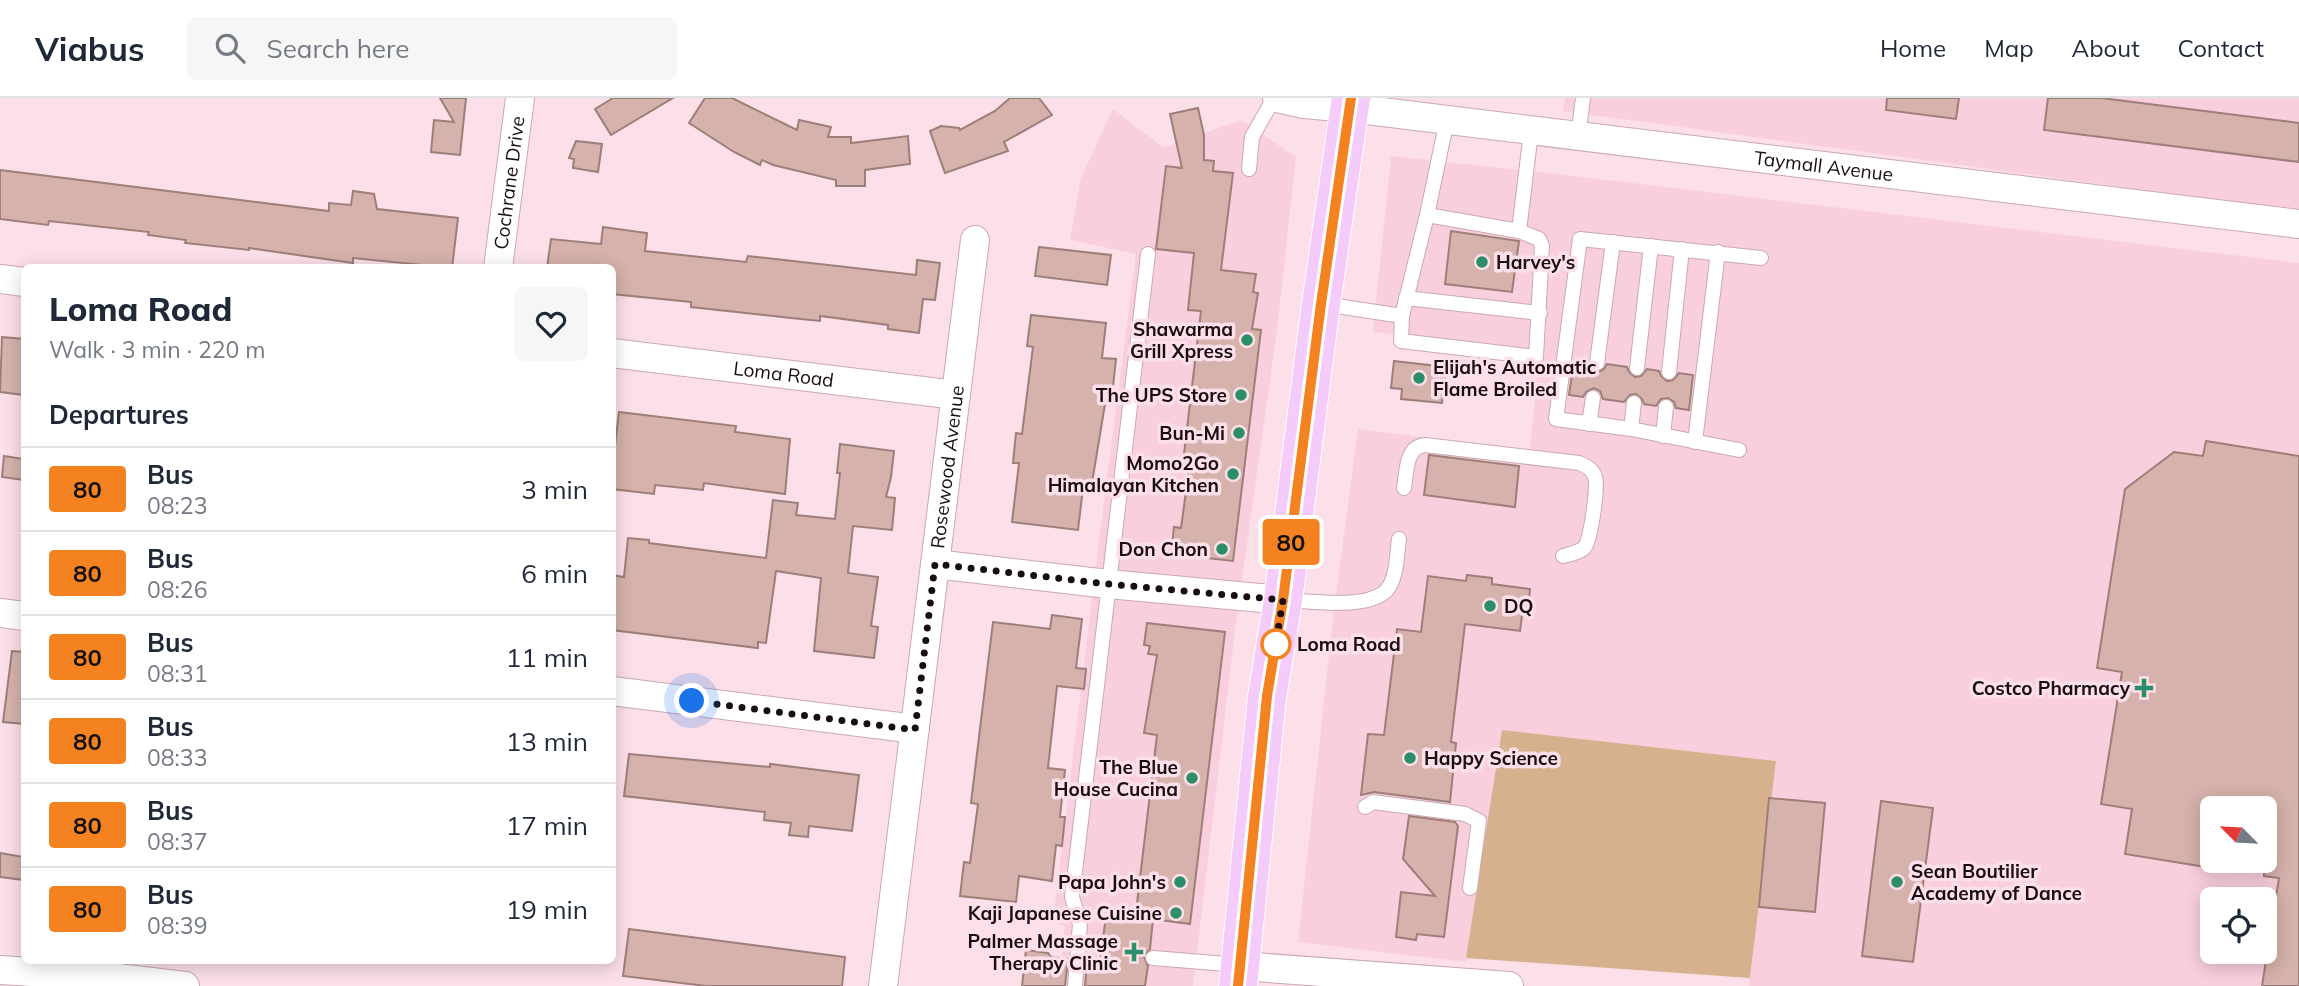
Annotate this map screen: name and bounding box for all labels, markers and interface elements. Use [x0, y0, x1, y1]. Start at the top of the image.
search box [187, 17, 677, 80]
text: Viabus [35, 28, 145, 69]
icon: search [211, 29, 249, 67]
text: Search here [267, 32, 409, 65]
text: Home [1880, 33, 1946, 63]
text: Map [1984, 33, 2034, 63]
text: About [2072, 33, 2140, 63]
text: Contact [2178, 33, 2264, 63]
street label: Cochrane Drive [489, 115, 530, 251]
street label: Taymall Avenue [1753, 146, 1894, 186]
place label: Harvey's [1496, 250, 1575, 274]
marker: Harvey's [1474, 254, 1490, 270]
button: heart [514, 287, 588, 361]
text: Loma Road [49, 288, 232, 329]
place label: Shawarma Grill Xpress [1130, 317, 1233, 363]
marker: Shawarma Grill Xpress [1239, 332, 1255, 348]
text: Walk · 3 min · 220 m [49, 335, 266, 364]
place label: Elijah's Automatic Flame Broiled [1433, 355, 1597, 401]
street label: Loma Road [732, 356, 835, 392]
marker: Elijah's Automatic Flame Broiled [1411, 370, 1427, 386]
place label: The UPS Store [1096, 383, 1227, 407]
street label: Rosewood Avenue [925, 384, 969, 550]
marker: The UPS Store [1233, 387, 1249, 403]
text: Departures [49, 398, 189, 431]
place label: Bun-Mi [1159, 421, 1225, 445]
marker: Bun-Mi [1231, 425, 1247, 441]
place label: Momo2Go Himalayan Kitchen [1048, 451, 1219, 497]
text: Bus [147, 458, 193, 491]
marker: Momo2Go Himalayan Kitchen [1225, 466, 1241, 482]
text: 3 min [521, 473, 588, 506]
text: 80 [73, 474, 102, 504]
text: 08:23 [147, 491, 207, 520]
line badge: 80 [1260, 519, 1322, 565]
text: 80 [1277, 527, 1305, 557]
place label: Don Chon [1118, 537, 1208, 561]
marker: Don Chon [1214, 541, 1230, 557]
text: Bus [147, 542, 193, 575]
text: 6 min [521, 557, 588, 590]
text: 80 [73, 558, 102, 588]
text: 08:26 [147, 575, 207, 604]
place label: DQ [1504, 594, 1533, 618]
marker: DQ [1482, 598, 1498, 614]
text: Bus [147, 626, 193, 659]
marker: Loma Road [1261, 629, 1291, 659]
place label: Loma Road [1297, 632, 1401, 656]
text: 11 min [506, 641, 588, 674]
text: 80 [73, 642, 102, 672]
text: 08:31 [147, 659, 207, 688]
place label: Costco Pharmacy [1972, 676, 2131, 700]
marker: Costco Pharmacy [2136, 680, 2152, 696]
your location [674, 683, 709, 718]
text: Bus [147, 710, 193, 743]
text: 13 min [506, 725, 588, 758]
text: 80 [73, 726, 102, 756]
text: 08:33 [147, 743, 207, 772]
place label: Happy Science [1424, 746, 1558, 770]
marker: Happy Science [1402, 750, 1418, 766]
place label: The Blue House Cucina [1054, 755, 1178, 801]
marker: The Blue House Cucina [1184, 770, 1200, 786]
text: Bus [147, 794, 193, 827]
north arrow [2200, 796, 2277, 873]
map controls [2200, 796, 2277, 964]
text: 17 min [506, 809, 588, 842]
text: 80 [73, 810, 102, 840]
text: 08:37 [147, 827, 207, 856]
place label: Sean Boutilier Academy of Dance [1911, 859, 2082, 905]
place label: Papa John's [1058, 870, 1166, 894]
marker: Papa John's [1172, 874, 1188, 890]
marker: Sean Boutilier Academy of Dance [1889, 874, 1905, 890]
text: Bus [147, 878, 193, 911]
button: locate [2200, 887, 2277, 964]
text: 19 min [506, 893, 588, 926]
text: 80 [73, 894, 102, 924]
place label: Kaji Japanese Cuisine [968, 901, 1162, 925]
marker: Kaji Japanese Cuisine [1168, 905, 1184, 921]
text: 08:39 [147, 911, 207, 940]
place label: Palmer Massage Therapy Clinic [968, 929, 1118, 975]
marker: Palmer Massage Therapy Clinic [1124, 942, 1144, 962]

